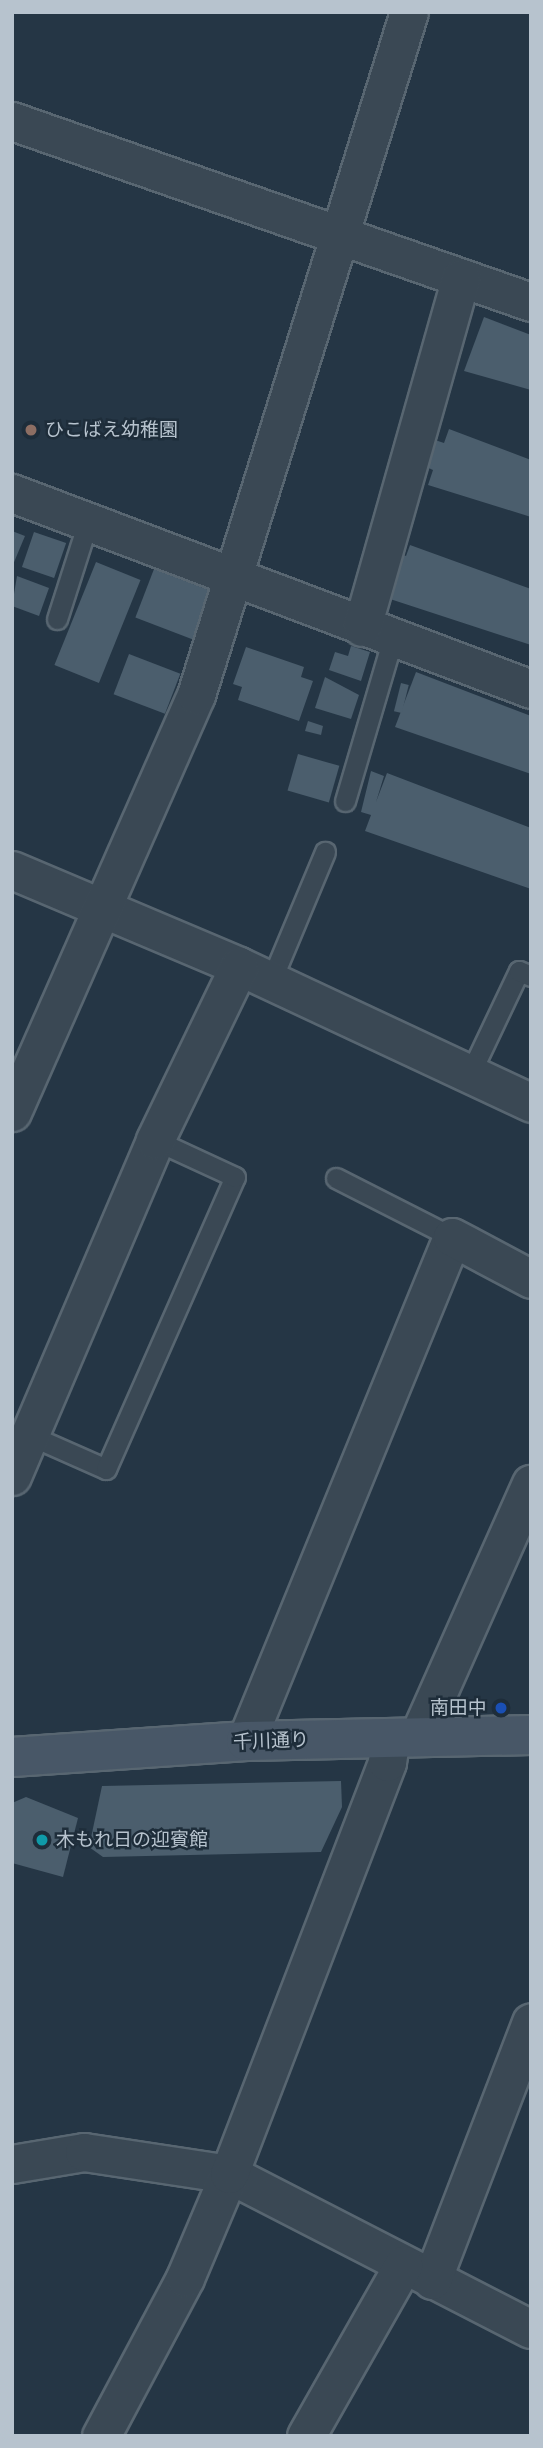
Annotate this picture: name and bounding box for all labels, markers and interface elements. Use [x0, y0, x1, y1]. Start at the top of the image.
place label: ひこばえ幼稚園 [45, 419, 178, 441]
marker: ひこばえ幼稚園 [23, 422, 39, 438]
place label: 南田中 [430, 1697, 487, 1719]
marker: 南田中 [493, 1700, 509, 1716]
street label: 千川通り [233, 1728, 309, 1754]
place label: 木もれ日の迎賓館 [56, 1829, 208, 1851]
marker: 木もれ日の迎賓館 [34, 1832, 50, 1848]

